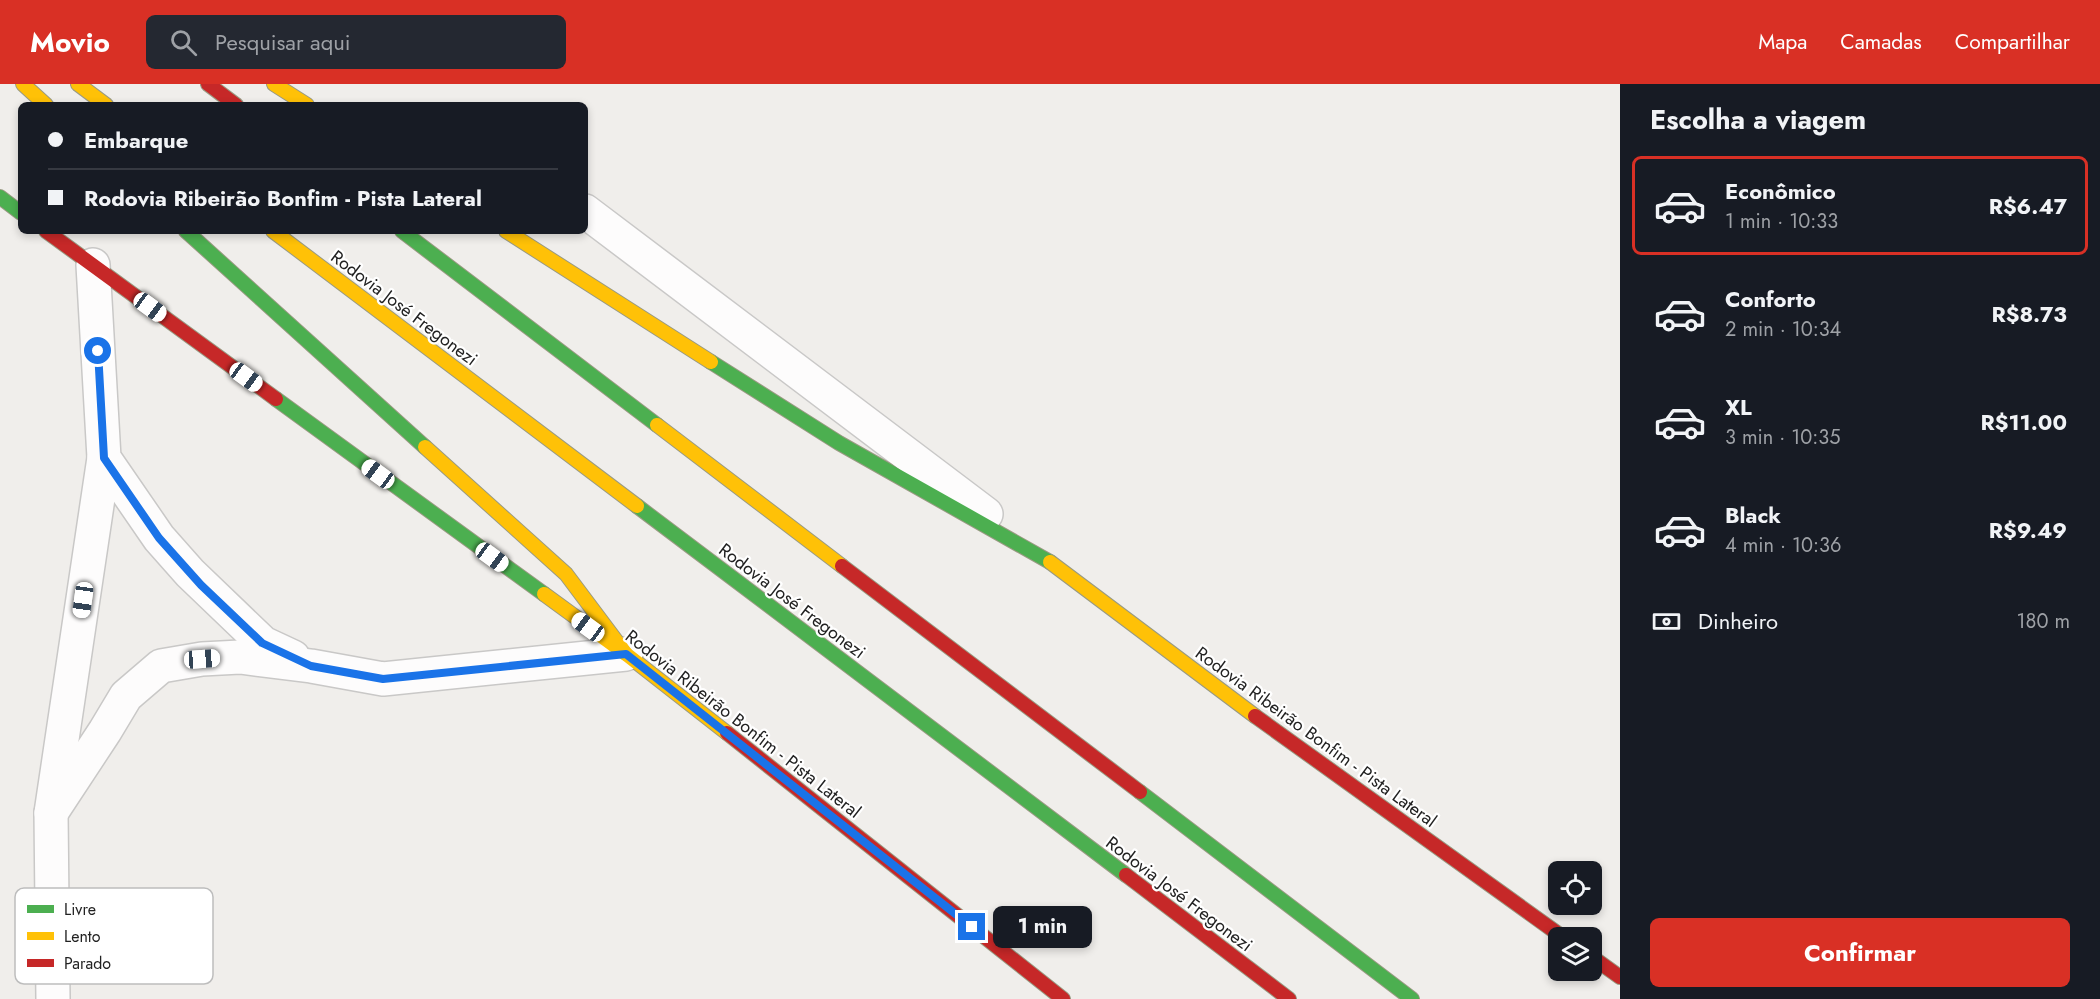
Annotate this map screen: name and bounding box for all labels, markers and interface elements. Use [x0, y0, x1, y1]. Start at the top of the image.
search box [146, 15, 566, 69]
text: Movio [30, 22, 110, 63]
icon: search [167, 26, 200, 59]
text: Pesquisar aqui [215, 26, 350, 58]
text: Mapa [1758, 27, 1807, 57]
text: Camadas [1840, 27, 1922, 57]
text: Compartilhar [1955, 27, 2070, 57]
text: Escolha a viagem [1650, 100, 1866, 139]
text: Embarque [84, 124, 188, 156]
text: Econômico [1725, 175, 1836, 207]
icon: car [1653, 179, 1707, 233]
text: Rodovia Ribeirão Bonfim - Pista Lateral [84, 182, 482, 214]
text: R$6.47 [1989, 190, 2067, 222]
text: 1 min · 10:33 [1725, 207, 1838, 236]
street label: Rodovia José Fregonezi [325, 244, 483, 372]
text: Conforto [1725, 283, 1816, 315]
icon: car [1653, 287, 1707, 341]
car [130, 289, 170, 325]
text: R$8.73 [1992, 298, 2067, 330]
text: 2 min · 10:34 [1725, 315, 1841, 344]
route start [84, 337, 111, 364]
car [226, 359, 266, 395]
text: XL [1725, 391, 1752, 423]
icon: car [1653, 395, 1707, 449]
text: R$11.00 [1980, 406, 2067, 438]
text: 3 min · 10:35 [1725, 423, 1840, 452]
car [358, 456, 398, 492]
text: Black [1725, 499, 1781, 531]
icon: car [1653, 503, 1707, 557]
text: R$9.49 [1989, 514, 2067, 546]
text: 4 min · 10:36 [1725, 531, 1841, 560]
street label: Rodovia José Fregonezi [713, 537, 871, 665]
car [472, 539, 512, 575]
car [72, 581, 94, 619]
icon: cash [1650, 605, 1683, 638]
text: Dinheiro [1698, 605, 1778, 637]
text: 180 m [2016, 607, 2070, 636]
car [568, 609, 608, 645]
street label: Rodovia Ribeirão Bonfim - Pista Lateral [620, 624, 866, 824]
street label: Rodovia Ribeirão Bonfim - Pista Lateral [1190, 640, 1442, 834]
car [183, 649, 221, 669]
street label: Rodovia José Fregonezi [1100, 830, 1258, 958]
map controls [1548, 861, 1602, 981]
button: locate [1548, 861, 1602, 915]
legend [15, 888, 213, 984]
text: Livre [64, 898, 96, 921]
callout: 1 min [993, 906, 1092, 948]
text: 1 min [1018, 912, 1067, 941]
route end [958, 913, 985, 940]
button: Confirmar [1650, 918, 2070, 987]
text: Lento [64, 925, 101, 948]
button: layers [1548, 927, 1602, 981]
text: Parado [64, 952, 111, 975]

